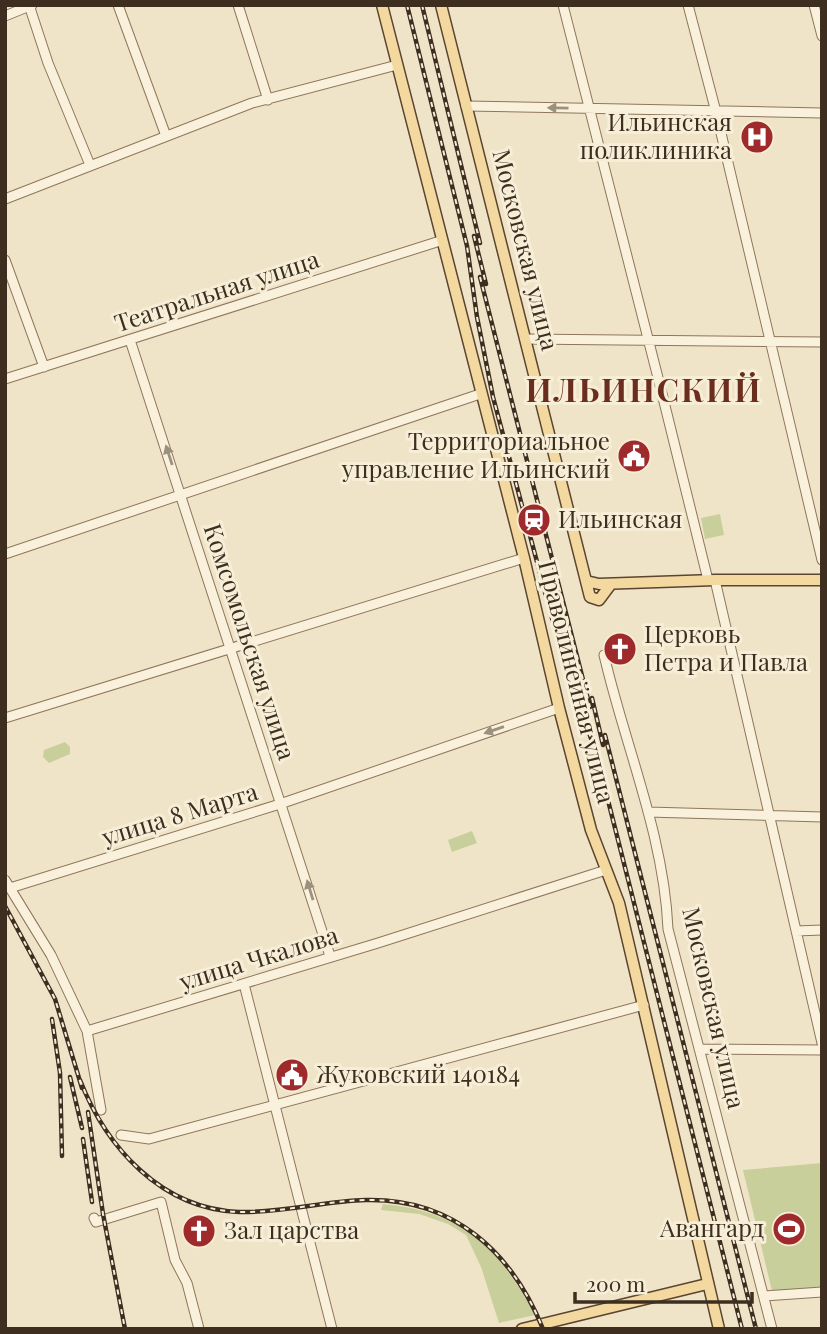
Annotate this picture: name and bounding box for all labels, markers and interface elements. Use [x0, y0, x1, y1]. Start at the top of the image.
one-way arrow [546, 102, 568, 114]
place label: Ильинская поликлиника [580, 105, 732, 165]
hospital icon: Ильинская поликлиника [738, 118, 776, 156]
street label: Московская улица [487, 146, 567, 353]
street label: Театральная улица [110, 242, 323, 338]
district label: ИЛЬИНСКИЙ [525, 367, 763, 410]
place label: Территориальное управление Ильинский [341, 424, 610, 484]
public building icon: Территориальное управление Ильинский [615, 437, 653, 475]
one-way arrow [163, 445, 174, 466]
station icon: Ильинская [515, 501, 553, 539]
place label: Ильинская [558, 502, 683, 534]
street label: Комсомольская улица [198, 519, 304, 764]
street label: Праволинейная улица [532, 557, 624, 806]
place label: Церковь Петра и Павла [644, 617, 808, 677]
church icon: Церковь Петра и Павла [601, 630, 639, 668]
one-way arrow [483, 725, 504, 736]
street label: улица 8 Марта [97, 774, 261, 852]
one-way arrow [304, 880, 315, 901]
street label: Московская улица [676, 904, 754, 1112]
street label: улица Чкалова [174, 918, 342, 997]
public building icon: Жуковский 140184 [273, 1056, 311, 1094]
place label: Жуковский 140184 [316, 1057, 520, 1089]
sports icon: Авангард [770, 1210, 808, 1248]
place label: Авангард [659, 1211, 764, 1243]
church icon: Зал царства [180, 1212, 218, 1250]
place label: Зал царства [224, 1213, 359, 1245]
scale bar [575, 1260, 752, 1304]
text: 200 m [586, 1269, 645, 1297]

